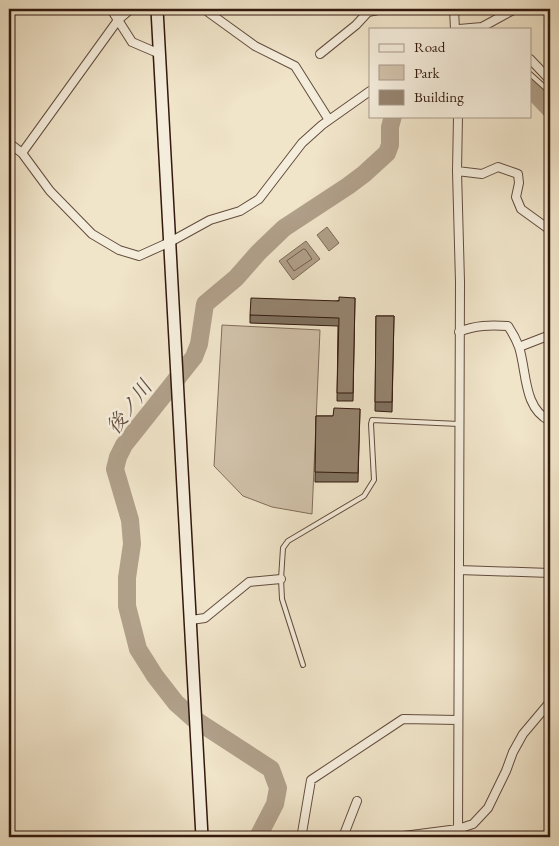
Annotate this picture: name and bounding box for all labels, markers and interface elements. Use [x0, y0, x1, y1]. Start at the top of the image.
legend [369, 28, 532, 118]
text: Road [414, 37, 446, 56]
text: Park [414, 63, 441, 82]
text: Building [414, 87, 464, 106]
water label: 後ノ川 [101, 374, 159, 439]

